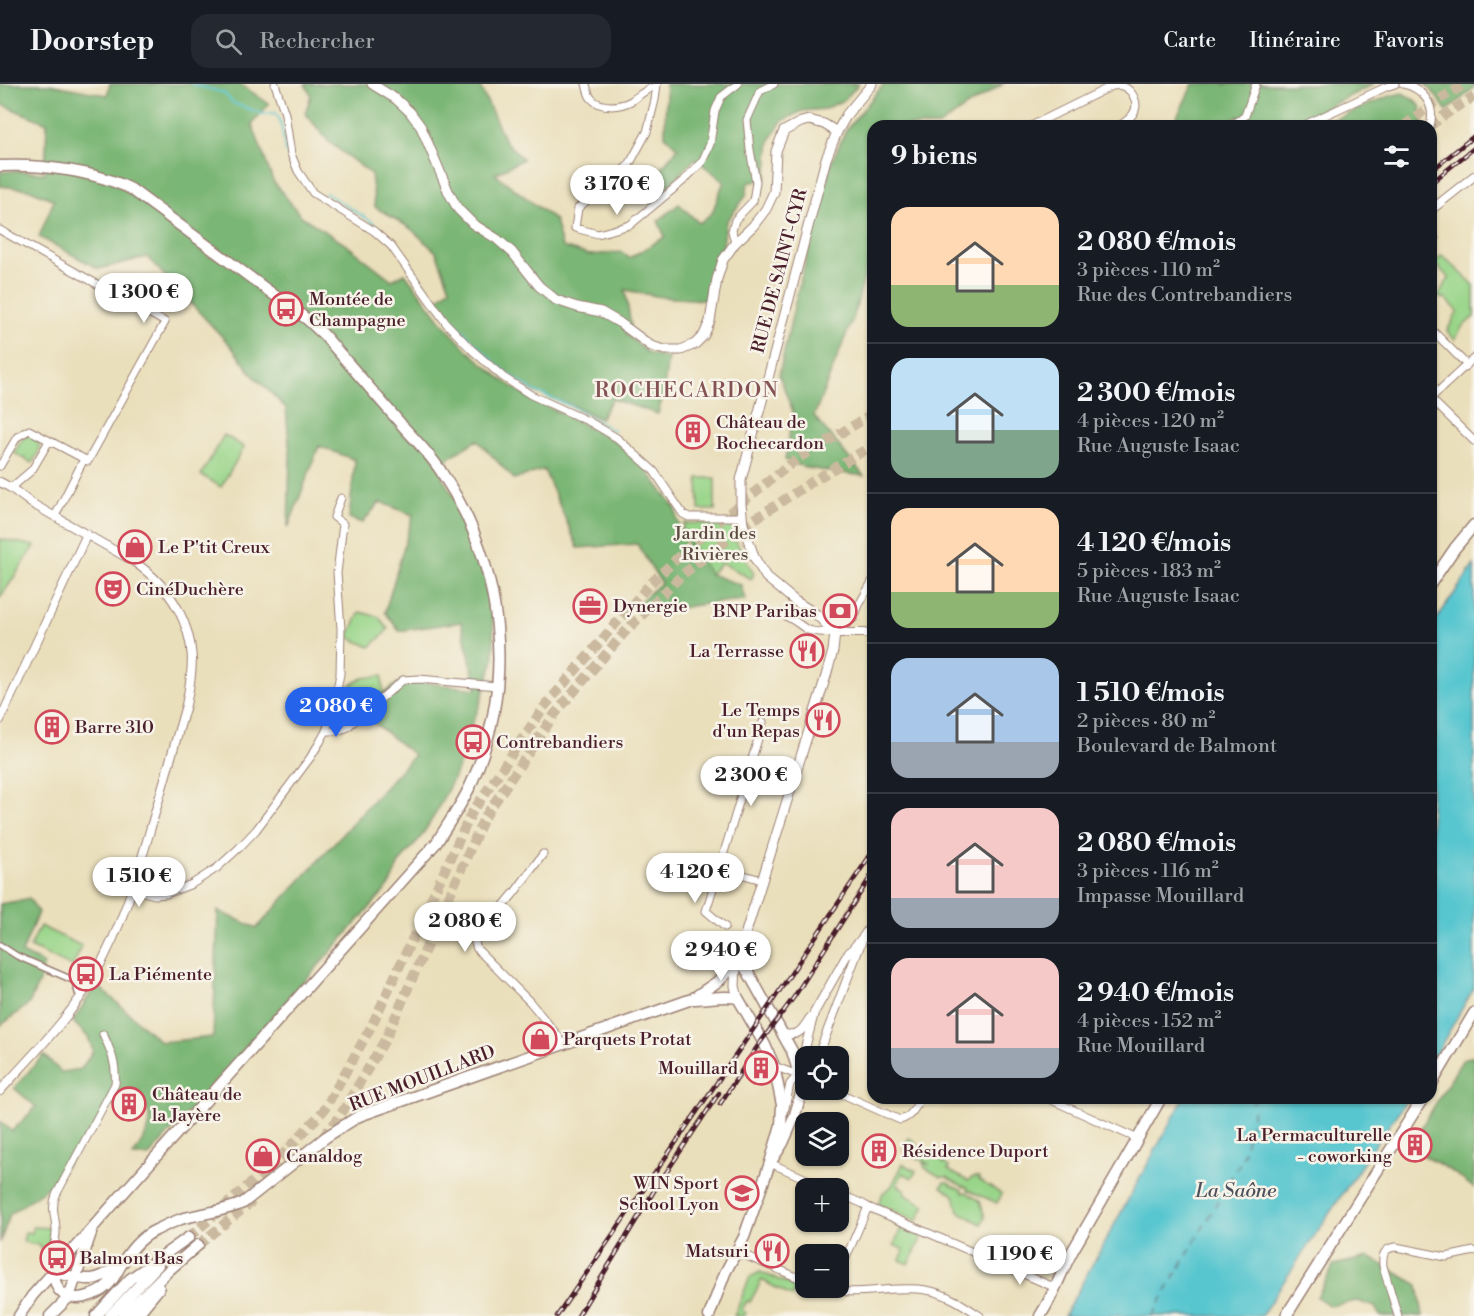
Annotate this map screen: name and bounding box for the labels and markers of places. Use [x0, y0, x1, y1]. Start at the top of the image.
pin: 3 170 € [562, 165, 672, 216]
pin: 1 300 € [89, 273, 199, 324]
place label: Montée de Champagne [309, 288, 406, 332]
bus stop icon: Montée de Champagne [268, 291, 304, 327]
place label: Château de Rochecardon [716, 411, 824, 455]
building icon: Château de Rochecardon [675, 414, 711, 450]
shop icon: Le P'tit Creux [117, 529, 153, 565]
place label: Le P'tit Creux [158, 536, 271, 559]
theatre icon: CinéDuchère [95, 571, 131, 607]
place label: CinéDuchère [136, 578, 244, 601]
office icon: Dynergie [572, 588, 608, 624]
bank icon: BNP Paribas [822, 593, 858, 629]
place label: Dynergie [613, 595, 688, 618]
place label: BNP Paribas [712, 600, 817, 623]
restaurant icon: La Terrasse [789, 633, 825, 669]
place label: La Terrasse [689, 640, 784, 663]
pin: 2 080 € [281, 687, 391, 738]
place label: Le Temps d'un Repas [712, 699, 800, 743]
restaurant icon: Le Temps d'un Repas [805, 702, 841, 738]
building icon: Barre 310 [34, 709, 70, 745]
place label: Barre 310 [74, 716, 154, 739]
bus stop icon: Contrebandiers [455, 724, 491, 760]
place label: Contrebandiers [496, 731, 623, 754]
pin: 2 300 € [696, 756, 806, 807]
pin: 4 120 € [640, 853, 750, 904]
pin: 1 510 € [84, 857, 194, 908]
pin: 2 080 € [410, 902, 520, 953]
pin: 2 940 € [666, 931, 776, 982]
bus stop icon: La Piémente [68, 956, 104, 992]
place label: La Piémente [109, 963, 212, 986]
shop icon: Parquets Protat [522, 1021, 558, 1057]
place label: Parquets Protat [563, 1028, 692, 1051]
building icon: Mouillard [743, 1050, 779, 1086]
place label: Mouillard [658, 1057, 739, 1080]
place label: Château de la Jayère [152, 1083, 242, 1127]
building icon: Château de la Jayère [111, 1086, 147, 1122]
place label: La Permaculturelle - coworking [1236, 1124, 1393, 1168]
building icon: La Permaculturelle - coworking [1397, 1127, 1433, 1163]
building icon: Résidence Duport [861, 1133, 897, 1169]
shop icon: Canaldog [245, 1138, 281, 1174]
place label: Résidence Duport [902, 1140, 1049, 1163]
place label: Canaldog [286, 1145, 363, 1168]
place label: WIN Sport School Lyon [619, 1172, 720, 1216]
school or university icon: WIN Sport School Lyon [724, 1175, 760, 1211]
restaurant icon: Matsuri [754, 1233, 790, 1269]
pin: 1 190 € [965, 1235, 1075, 1286]
bus stop icon: Balmont Bas [39, 1240, 75, 1276]
place label: Matsuri [685, 1240, 749, 1263]
place label: Balmont Bas [79, 1247, 184, 1270]

